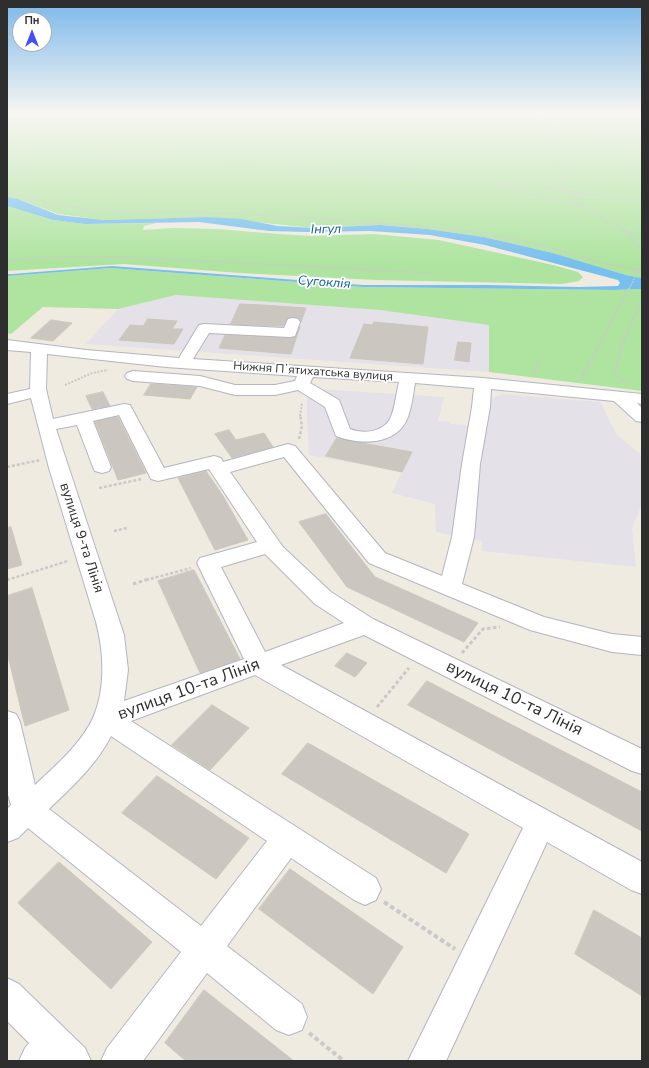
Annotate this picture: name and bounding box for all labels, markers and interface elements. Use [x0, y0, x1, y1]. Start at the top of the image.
north arrow [12, 12, 52, 52]
text: Пн [24, 13, 40, 28]
water label: Інгул [311, 222, 341, 238]
water label: Сугоклія [297, 273, 351, 293]
street label: Нижня Пʼятихатська вулиця [233, 359, 393, 385]
street label: вулиця 9-та Лінія [55, 481, 107, 595]
street label: вулиця 10-та Лінія [115, 655, 263, 725]
street label: вулиця 10-та Лінія [442, 657, 586, 741]

